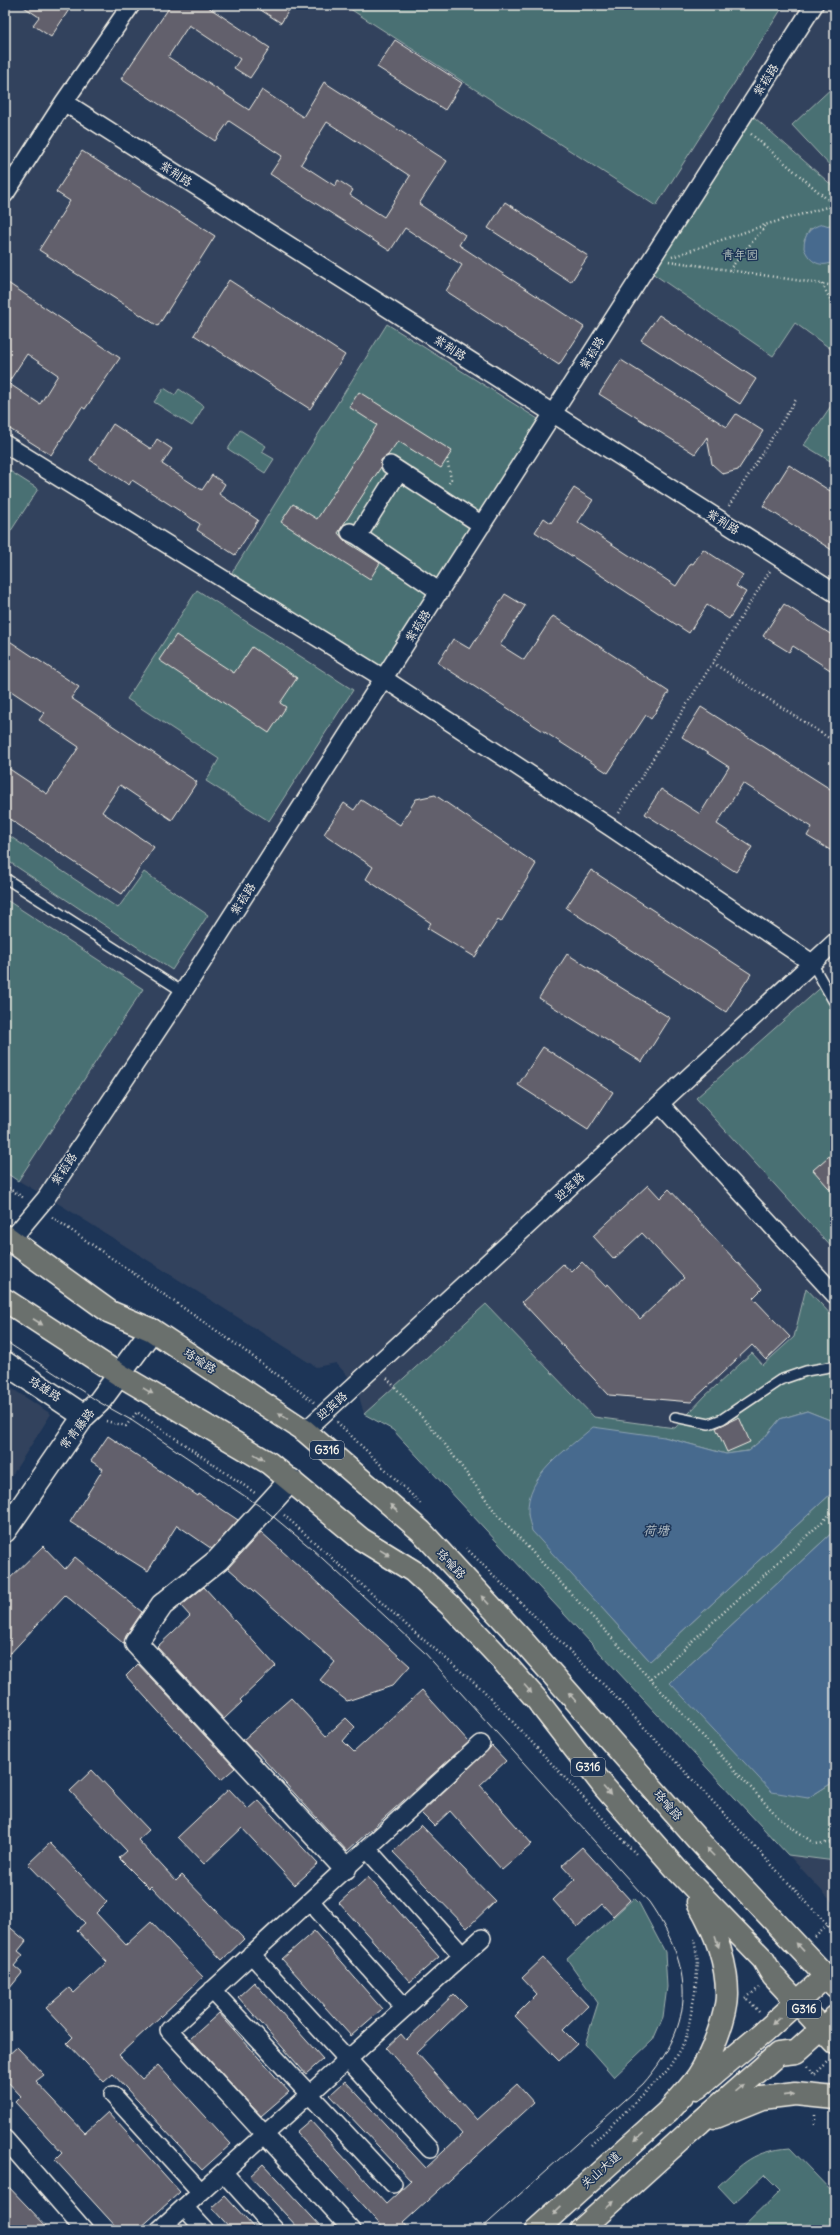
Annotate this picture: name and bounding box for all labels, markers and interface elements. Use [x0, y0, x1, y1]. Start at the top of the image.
street label: 紫菘路 [749, 61, 782, 99]
street label: 紫荆路 [157, 157, 195, 190]
park label: 青年园 [722, 247, 758, 262]
street label: 紫荆路 [431, 331, 469, 364]
street label: 紫菘路 [576, 333, 607, 372]
street label: 紫荆路 [704, 506, 743, 537]
street label: 紫菘路 [401, 607, 434, 645]
street label: 紫菘路 [226, 880, 259, 918]
street label: 紫菘路 [47, 1150, 80, 1188]
street label: 迎宾路 [551, 1169, 588, 1204]
one-way arrow [32, 1318, 44, 1325]
street label: 珞喻路 [181, 1344, 219, 1377]
street label: 珞雄路 [26, 1372, 64, 1405]
one-way arrow [142, 1388, 153, 1395]
street label: 迎宾路 [313, 1388, 350, 1423]
street label: 常青藤路 [56, 1405, 97, 1452]
one-way arrow [278, 1412, 288, 1420]
road number: G316 [310, 1441, 344, 1459]
one-way arrow [253, 1454, 265, 1461]
one-way arrow [389, 1503, 400, 1512]
water label: 荷塘 [643, 1522, 671, 1539]
street label: 珞喻路 [434, 1545, 469, 1582]
one-way arrow [379, 1550, 391, 1557]
one-way arrow [481, 1595, 490, 1605]
one-way arrow [523, 1684, 532, 1694]
one-way arrow [568, 1692, 577, 1702]
road number: G316 [571, 1758, 605, 1776]
one-way arrow [603, 1786, 612, 1797]
street label: 珞喻路 [651, 1786, 686, 1823]
one-way arrow [706, 1847, 715, 1857]
one-way arrow [714, 1936, 720, 1948]
one-way arrow [796, 1942, 805, 1951]
road number: G316 [787, 2000, 821, 2018]
one-way arrow [772, 2016, 781, 2025]
one-way arrow [734, 2084, 744, 2093]
one-way arrow [783, 2092, 795, 2098]
one-way arrow [634, 2132, 644, 2142]
street label: 关山大道 [578, 2148, 624, 2191]
one-way arrow [605, 2199, 615, 2209]
one-way arrow [552, 2206, 562, 2215]

